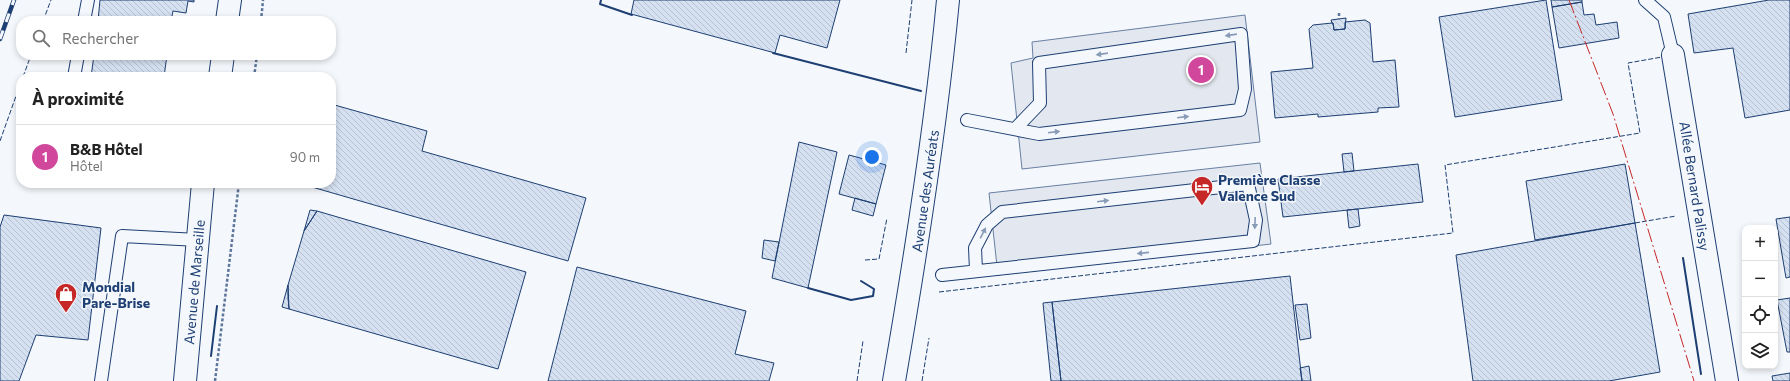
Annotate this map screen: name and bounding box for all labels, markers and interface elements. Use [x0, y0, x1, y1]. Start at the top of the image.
search box [16, 16, 336, 60]
icon: search [30, 27, 52, 49]
text: Rechercher [62, 29, 139, 47]
one-way arrow [1225, 32, 1237, 38]
one-way arrow [1096, 51, 1108, 57]
pin: 1 [1188, 55, 1214, 85]
text: À proximité [32, 88, 124, 109]
one-way arrow [1177, 113, 1189, 120]
street label: Allée Bernard Palissy [1676, 120, 1714, 252]
street label: Avenue des Auréats [908, 129, 942, 253]
one-way arrow [1048, 129, 1060, 135]
text: B&B Hôtel [70, 140, 143, 158]
your location [862, 147, 882, 167]
text: 1 [42, 149, 48, 165]
text: 90 m [290, 149, 320, 165]
text: Hôtel [70, 158, 103, 174]
place label: Première Classe Valence Sud [1218, 171, 1320, 204]
hotel icon: Première Classe Valence Sud [1189, 174, 1215, 207]
one-way arrow [1097, 197, 1109, 204]
one-way arrow [1252, 216, 1258, 229]
street label: Avenue de Marseille [180, 219, 208, 345]
map controls [1742, 225, 1778, 369]
button: + [1742, 225, 1778, 261]
one-way arrow [980, 227, 986, 239]
one-way arrow [1137, 250, 1149, 256]
button: − [1742, 261, 1778, 297]
place label: Mondial Pare-Brise [82, 278, 150, 311]
shop icon: Mondial Pare-Brise [53, 281, 79, 314]
button: locate [1742, 297, 1778, 333]
button: layers [1742, 333, 1778, 369]

